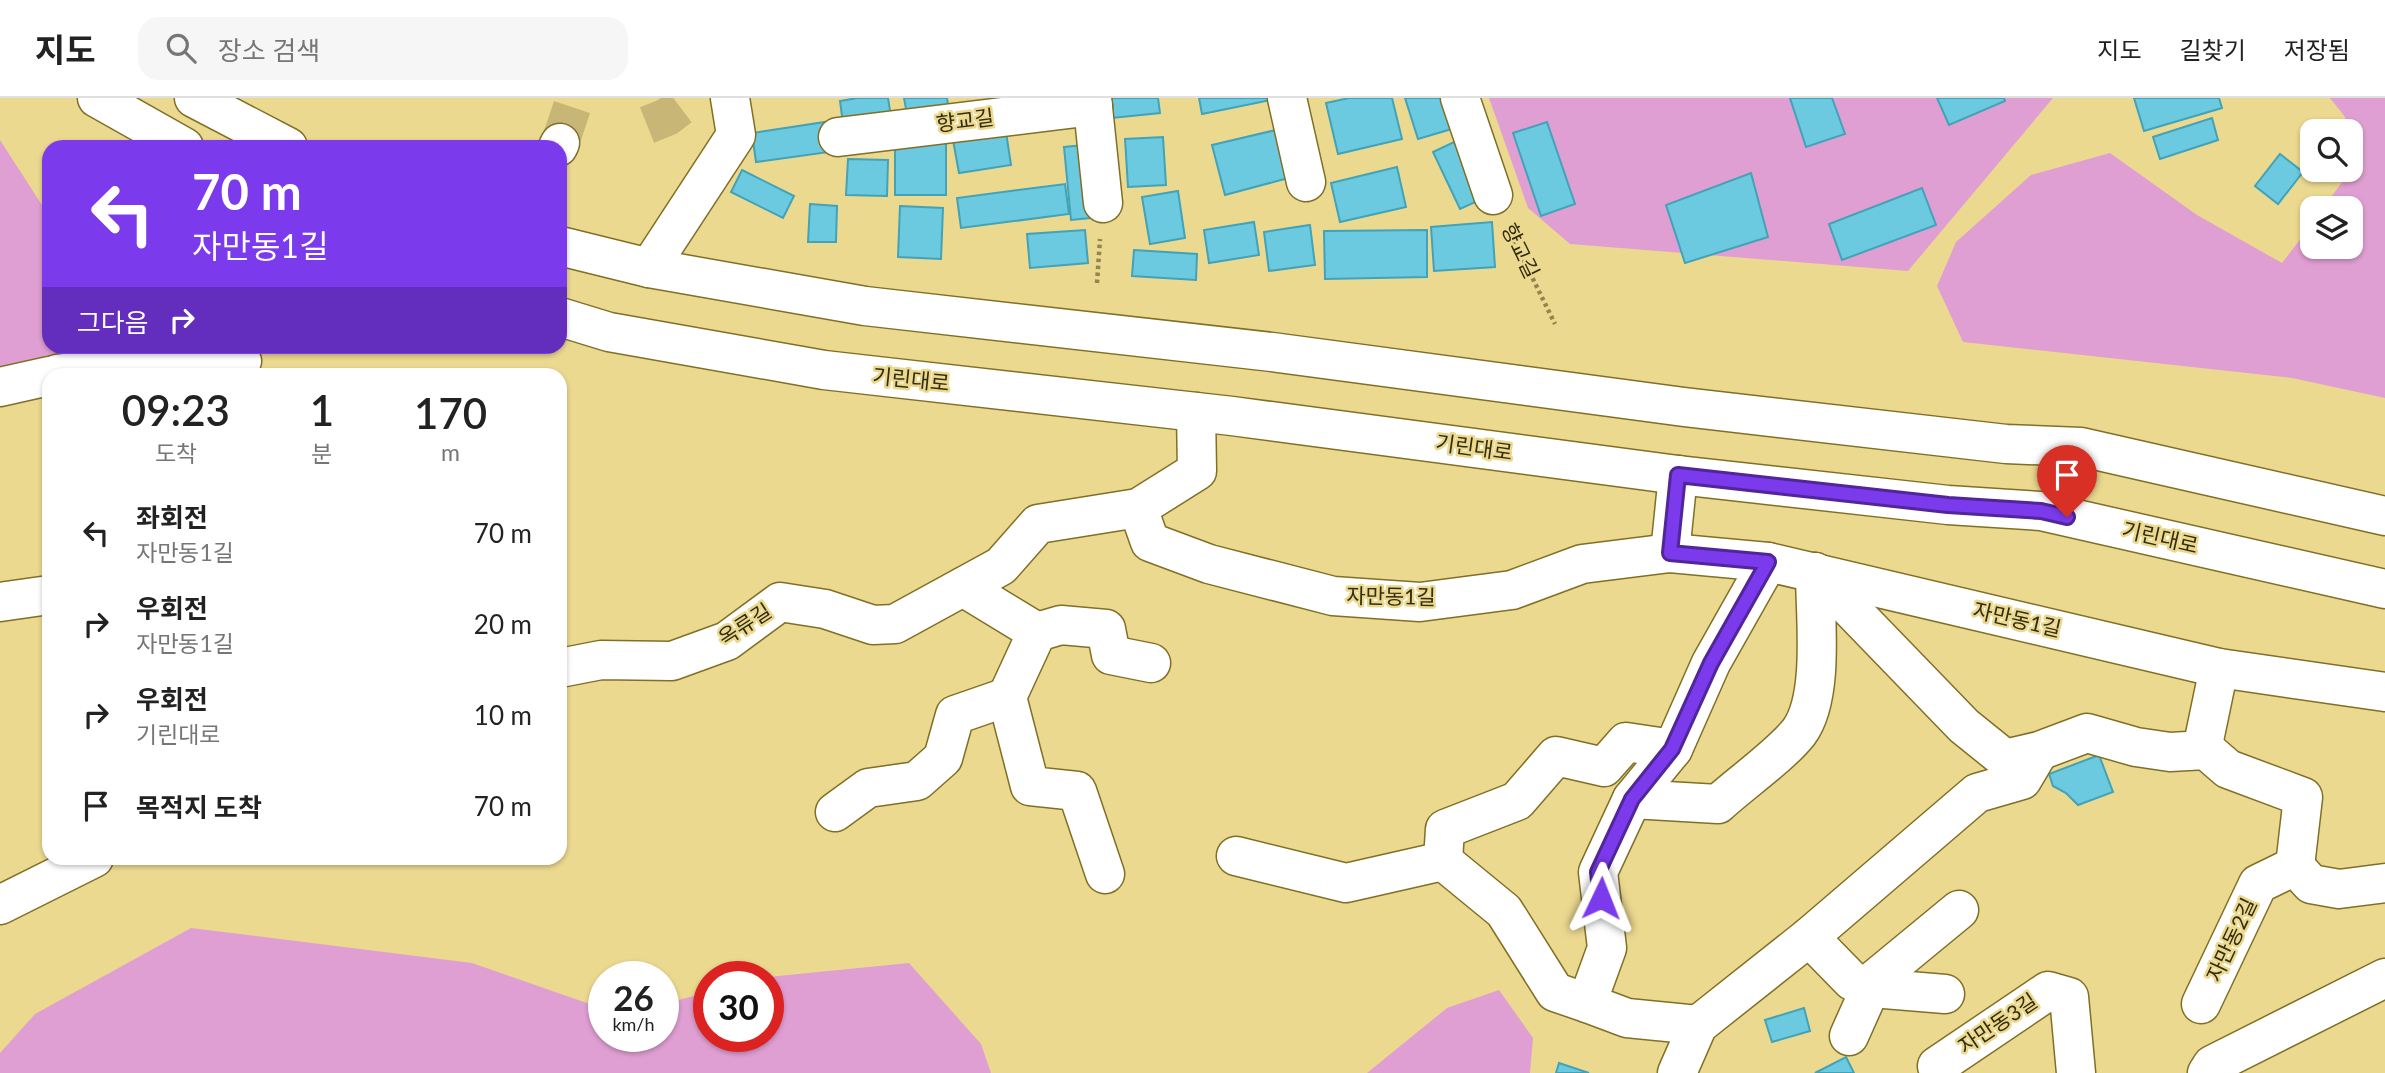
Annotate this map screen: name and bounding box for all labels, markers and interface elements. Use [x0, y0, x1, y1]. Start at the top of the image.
search box [138, 17, 628, 80]
text: 지도 [35, 29, 96, 69]
icon: search [162, 29, 200, 67]
text: 장소 검색 [218, 34, 320, 66]
text: 지도 [2097, 35, 2142, 64]
text: 길찾기 [2180, 35, 2246, 64]
text: 저장됨 [2284, 35, 2350, 64]
street label: 향교길 [935, 104, 995, 135]
map controls [2300, 119, 2363, 259]
button: search [2300, 119, 2363, 182]
text: 70 m [192, 162, 302, 220]
icon: left [77, 168, 168, 259]
button: layers [2300, 196, 2363, 259]
street label: 향교길 [1497, 219, 1545, 282]
text: 자만동1길 [192, 226, 328, 265]
icon: right [163, 301, 201, 339]
text: 그다음 [77, 306, 149, 338]
street label: 기린대로 [871, 362, 951, 395]
text: 09:23 [122, 385, 230, 435]
text: 1 [310, 385, 334, 435]
text: 170 [414, 388, 487, 438]
street label: 기린대로 [1434, 429, 1514, 464]
text: m [441, 438, 460, 466]
text: 도착 [155, 439, 197, 467]
text: 분 [311, 439, 333, 467]
pin [2037, 445, 2097, 517]
icon: arrive [2048, 456, 2086, 494]
text: 좌회전 [136, 501, 208, 533]
icon: left [77, 514, 115, 552]
street label: 기린대로 [2120, 516, 2201, 557]
text: 70 m [474, 517, 532, 549]
text: 자만동1길 [136, 538, 234, 566]
street label: 자만동1길 [1346, 582, 1436, 609]
text: 우회전 [136, 592, 208, 624]
street label: 자만동1길 [1971, 596, 2064, 641]
street label: 옥류길 [713, 597, 775, 650]
icon: right [77, 605, 115, 643]
text: 20 m [474, 608, 532, 640]
text: 자만동1길 [136, 629, 234, 657]
text: 우회전 [136, 683, 208, 715]
icon: right [77, 696, 115, 734]
text: 10 m [474, 699, 532, 731]
text: 기린대로 [136, 720, 221, 748]
icon: arrive [77, 787, 115, 825]
text: 70 m [474, 790, 532, 822]
text: 목적지 도착 [136, 791, 262, 823]
position arrow [1564, 861, 1638, 935]
street label: 자만동2길 [2200, 894, 2261, 985]
speed limit sign: 30 [693, 961, 784, 1052]
text: 26 [613, 976, 654, 1018]
street label: 자만동3길 [1953, 987, 2041, 1058]
text: km/h [612, 1013, 655, 1035]

